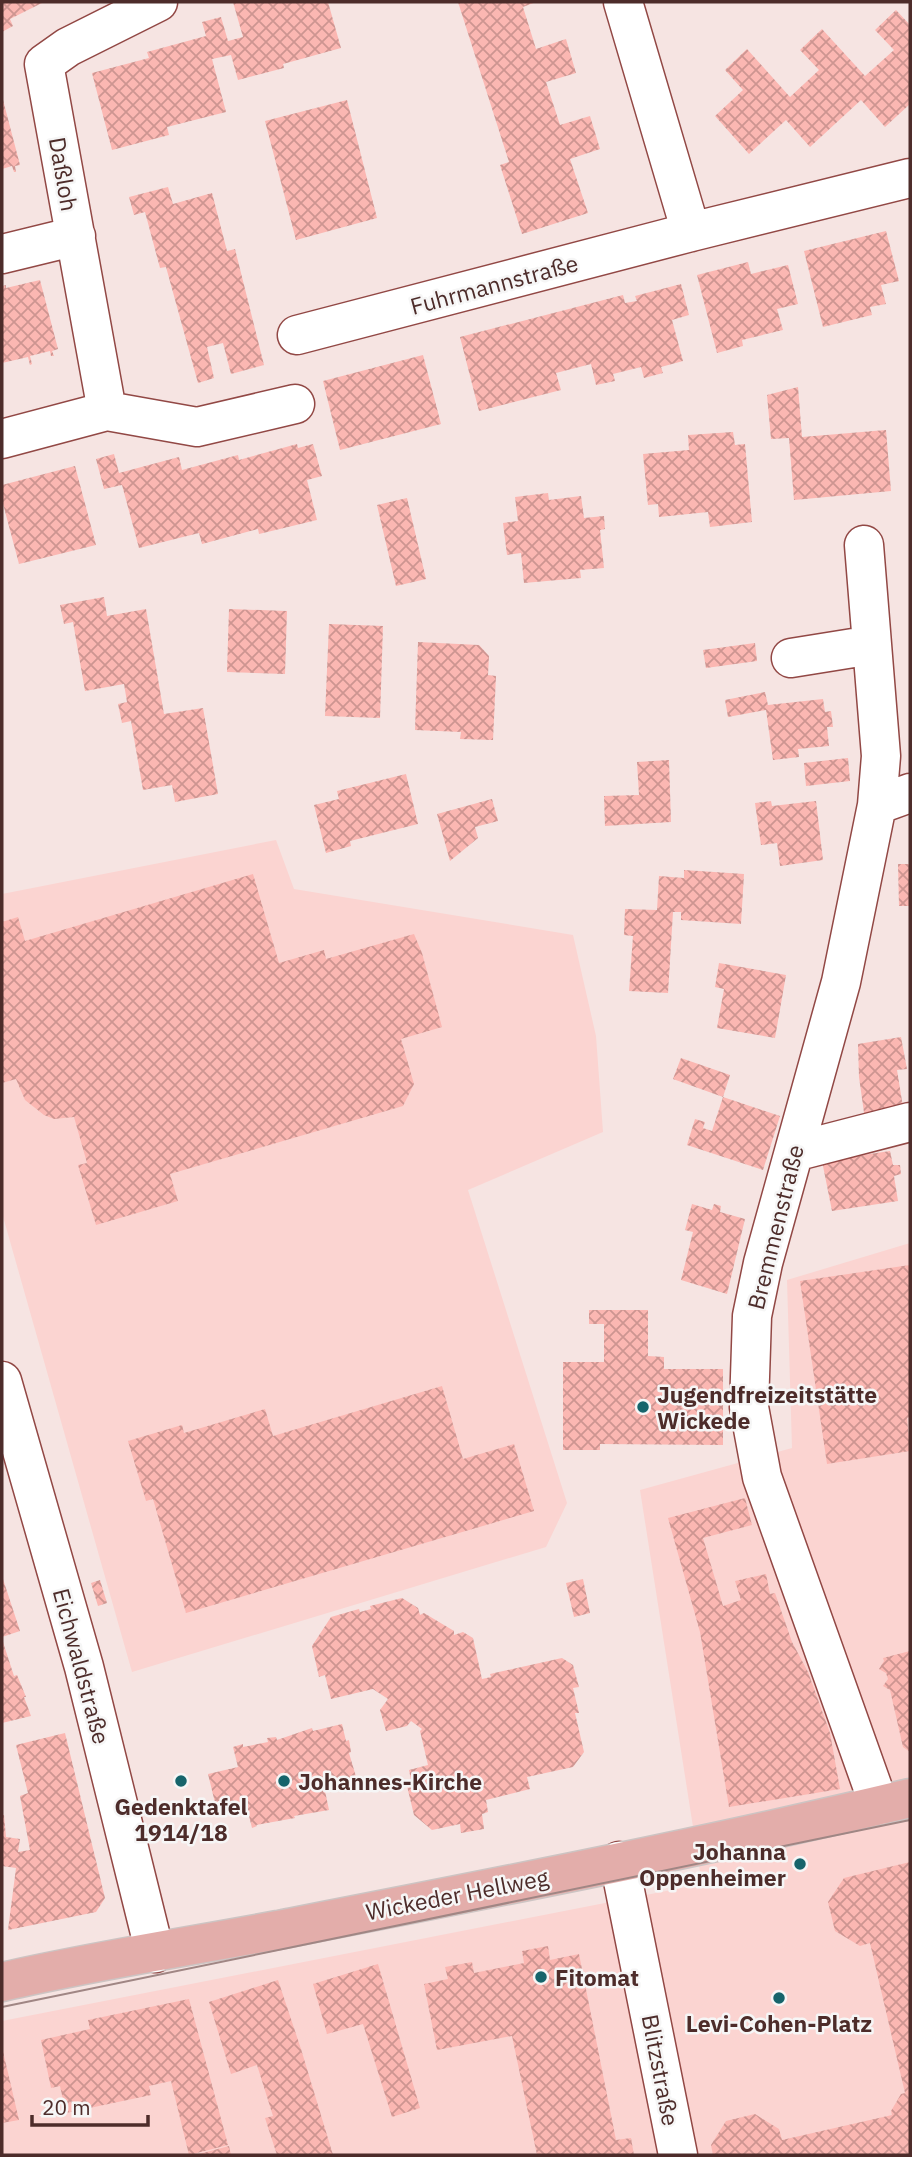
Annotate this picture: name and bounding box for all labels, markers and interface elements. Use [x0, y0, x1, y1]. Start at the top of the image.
street label: Daßloh [43, 135, 85, 213]
street label: Fuhrmannstraße [407, 247, 581, 321]
street label: Bremmenstraße [740, 1141, 810, 1313]
place label: Jugendfreizeitstätte Wickede [657, 1379, 877, 1435]
marker: Jugendfreizeitstätte Wickede [635, 1399, 651, 1415]
street label: Eichwaldstraße [47, 1585, 117, 1747]
place label: Johannes-Kirche [298, 1766, 482, 1796]
marker: Gedenktafel 1914/18 [173, 1773, 189, 1789]
marker: Johannes-Kirche [276, 1773, 292, 1789]
place label: Gedenktafel 1914/18 [114, 1791, 248, 1847]
place label: Johanna Oppenheimer [639, 1836, 786, 1892]
marker: Johanna Oppenheimer [792, 1856, 808, 1872]
street label: Wickeder Hellweg [363, 1862, 551, 1926]
place label: Fitomat [555, 1962, 639, 1992]
marker: Fitomat [533, 1969, 549, 1985]
marker: Levi-Cohen-Platz [771, 1990, 787, 2006]
place label: Levi-Cohen-Platz [686, 2008, 872, 2038]
street label: Blitzstraße [636, 2012, 686, 2128]
scale bar [32, 2084, 147, 2128]
text: 20 m [42, 2093, 91, 2121]

